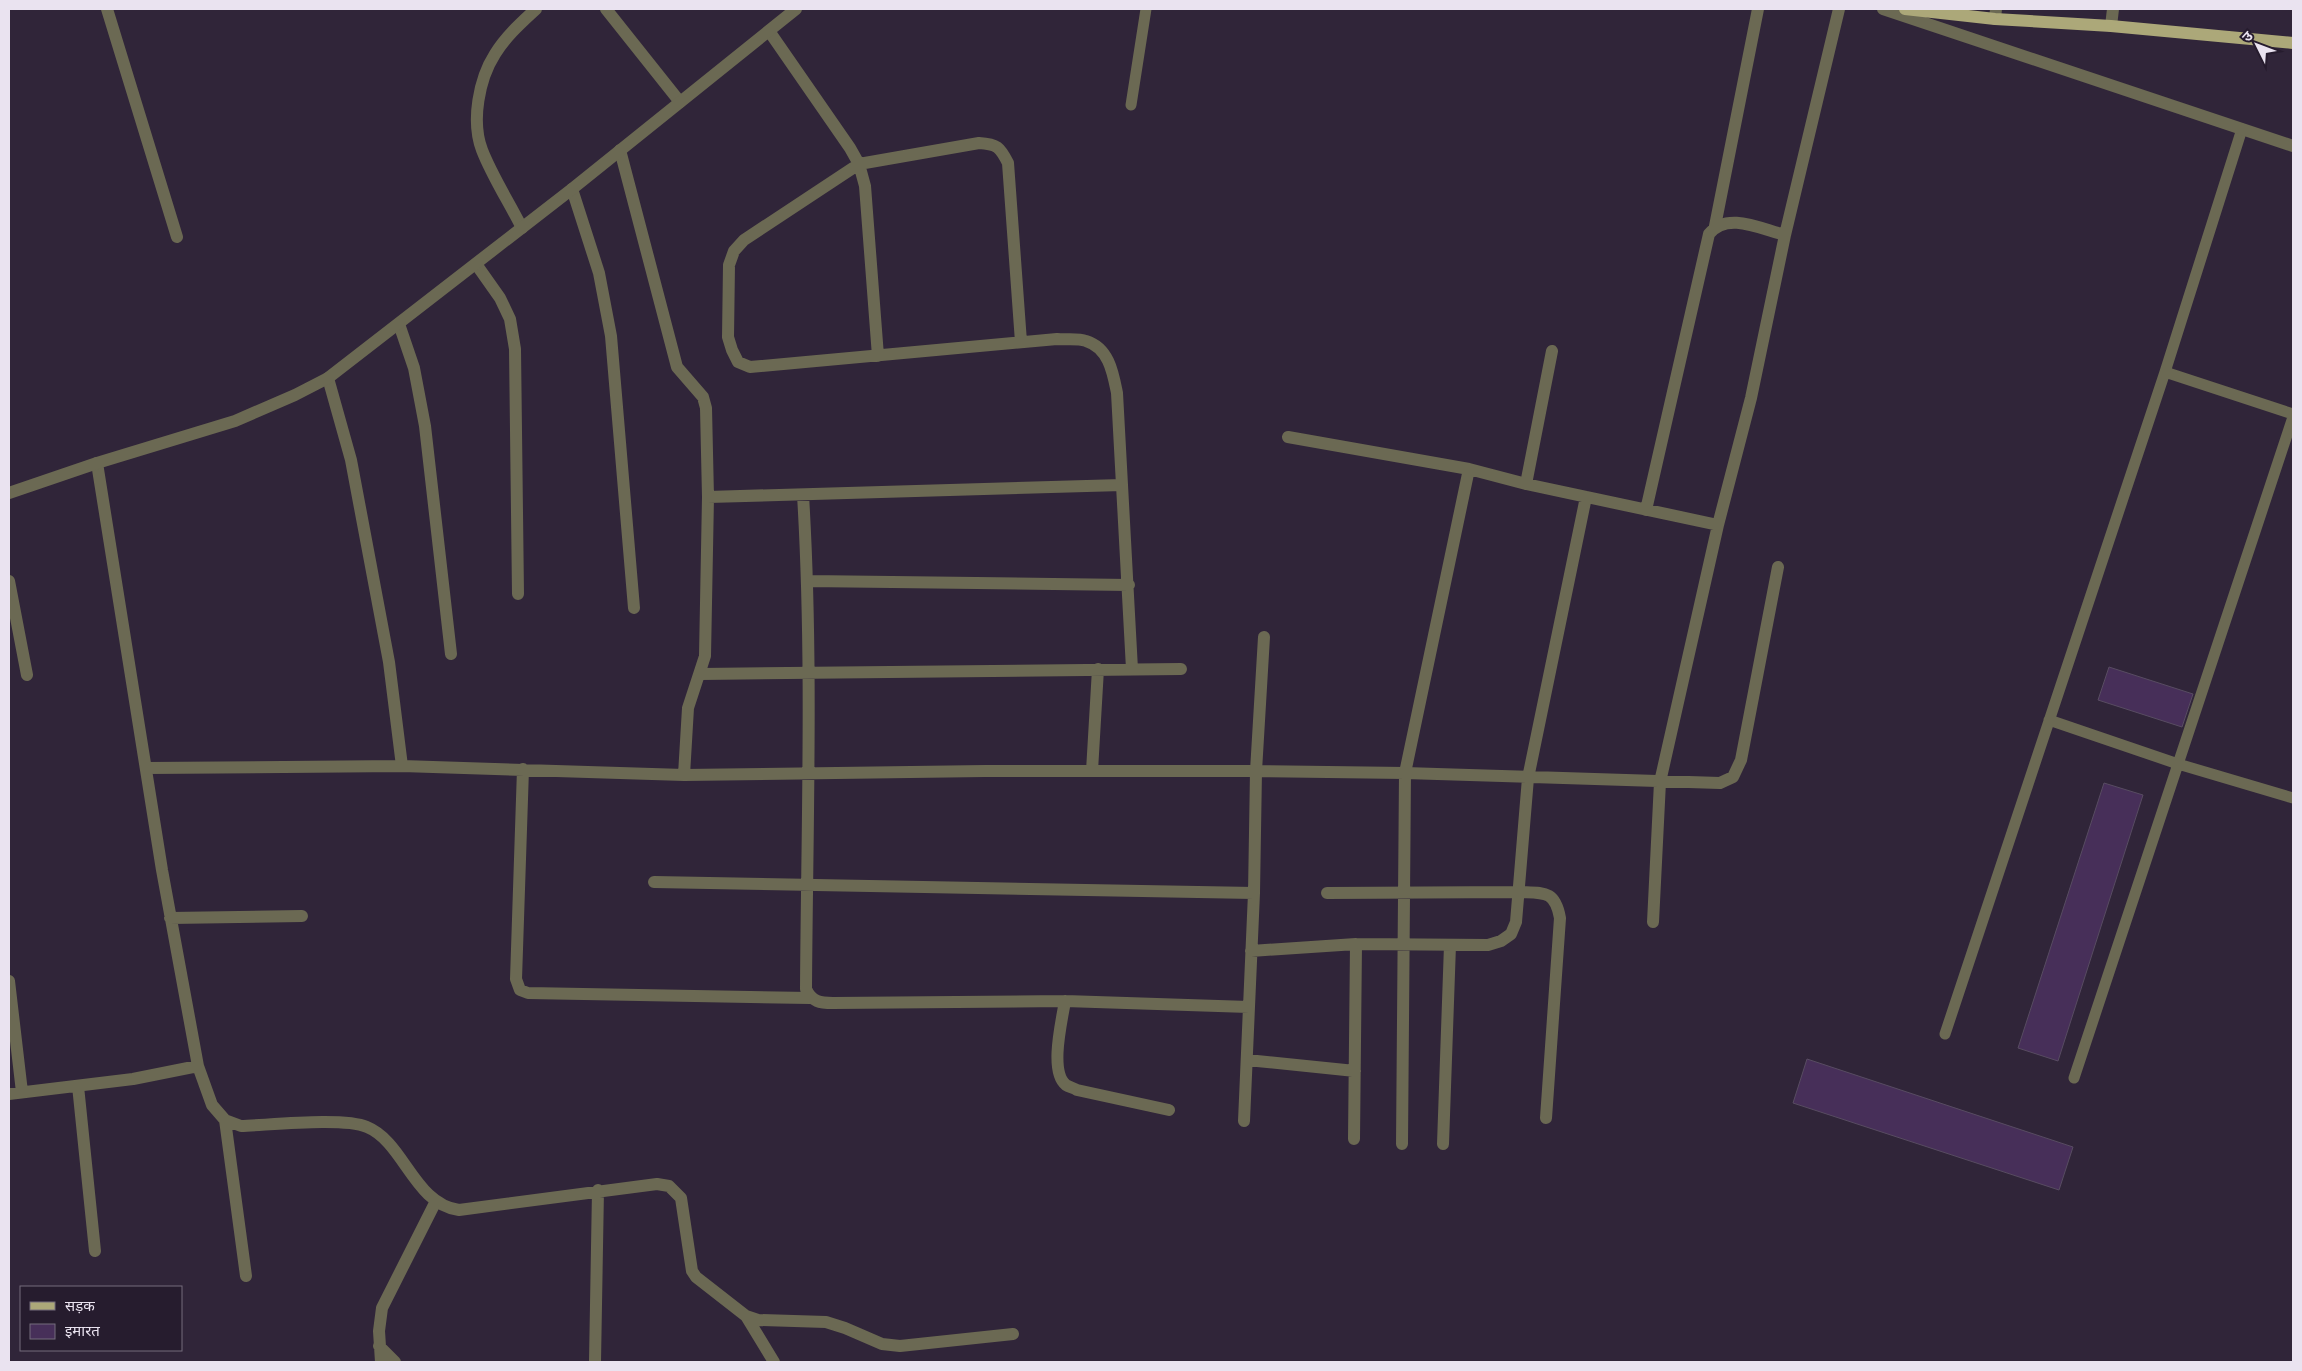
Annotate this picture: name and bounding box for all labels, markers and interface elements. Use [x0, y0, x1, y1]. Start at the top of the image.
north arrow [2232, 20, 2282, 70]
text: उ [2239, 27, 2257, 45]
legend [20, 1286, 182, 1351]
text: सड़क [65, 1297, 95, 1315]
text: इमारत [65, 1322, 100, 1340]

